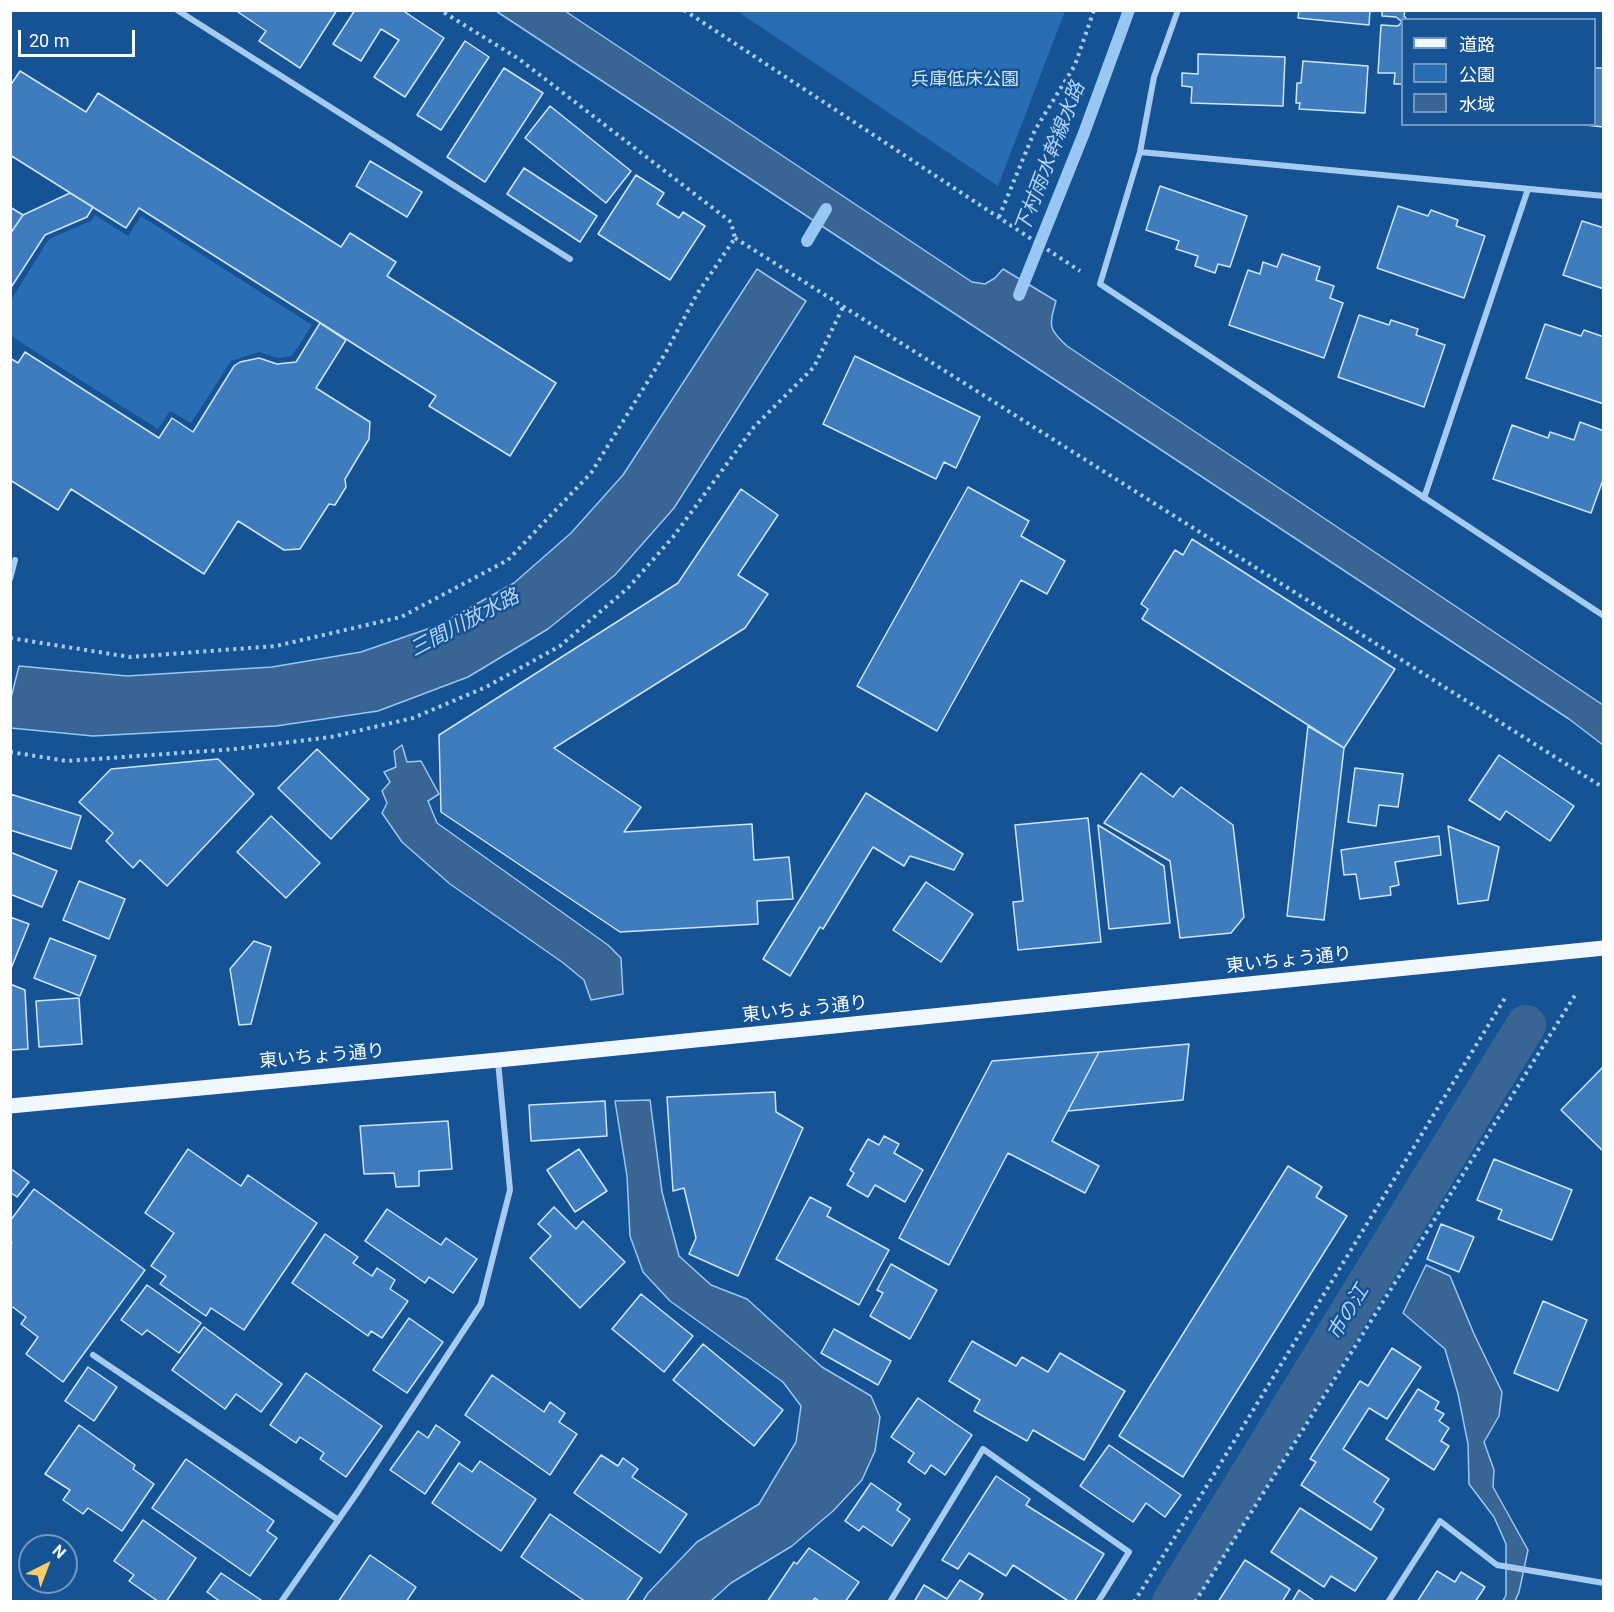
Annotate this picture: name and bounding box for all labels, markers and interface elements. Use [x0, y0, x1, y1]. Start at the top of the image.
scale bar [21, 18, 138, 56]
legend [1401, 18, 1596, 126]
text: 20 m [29, 30, 69, 51]
text: 道路 [1459, 34, 1495, 55]
text: 公園 [1459, 64, 1495, 85]
park label: 兵庫低床公園 [911, 69, 1019, 91]
water label: 下村雨水幹線水路 [1011, 79, 1091, 237]
text: 水域 [1459, 94, 1495, 115]
water label: 三間川放水路 [406, 585, 524, 663]
street label: 東いちょう通り [1225, 944, 1353, 978]
street label: 東いちょう通り [741, 993, 869, 1027]
street label: 東いちょう通り [258, 1041, 386, 1073]
water label: 市の江 [1323, 1281, 1375, 1345]
north arrow [18, 1534, 78, 1594]
text: N [48, 1541, 70, 1563]

